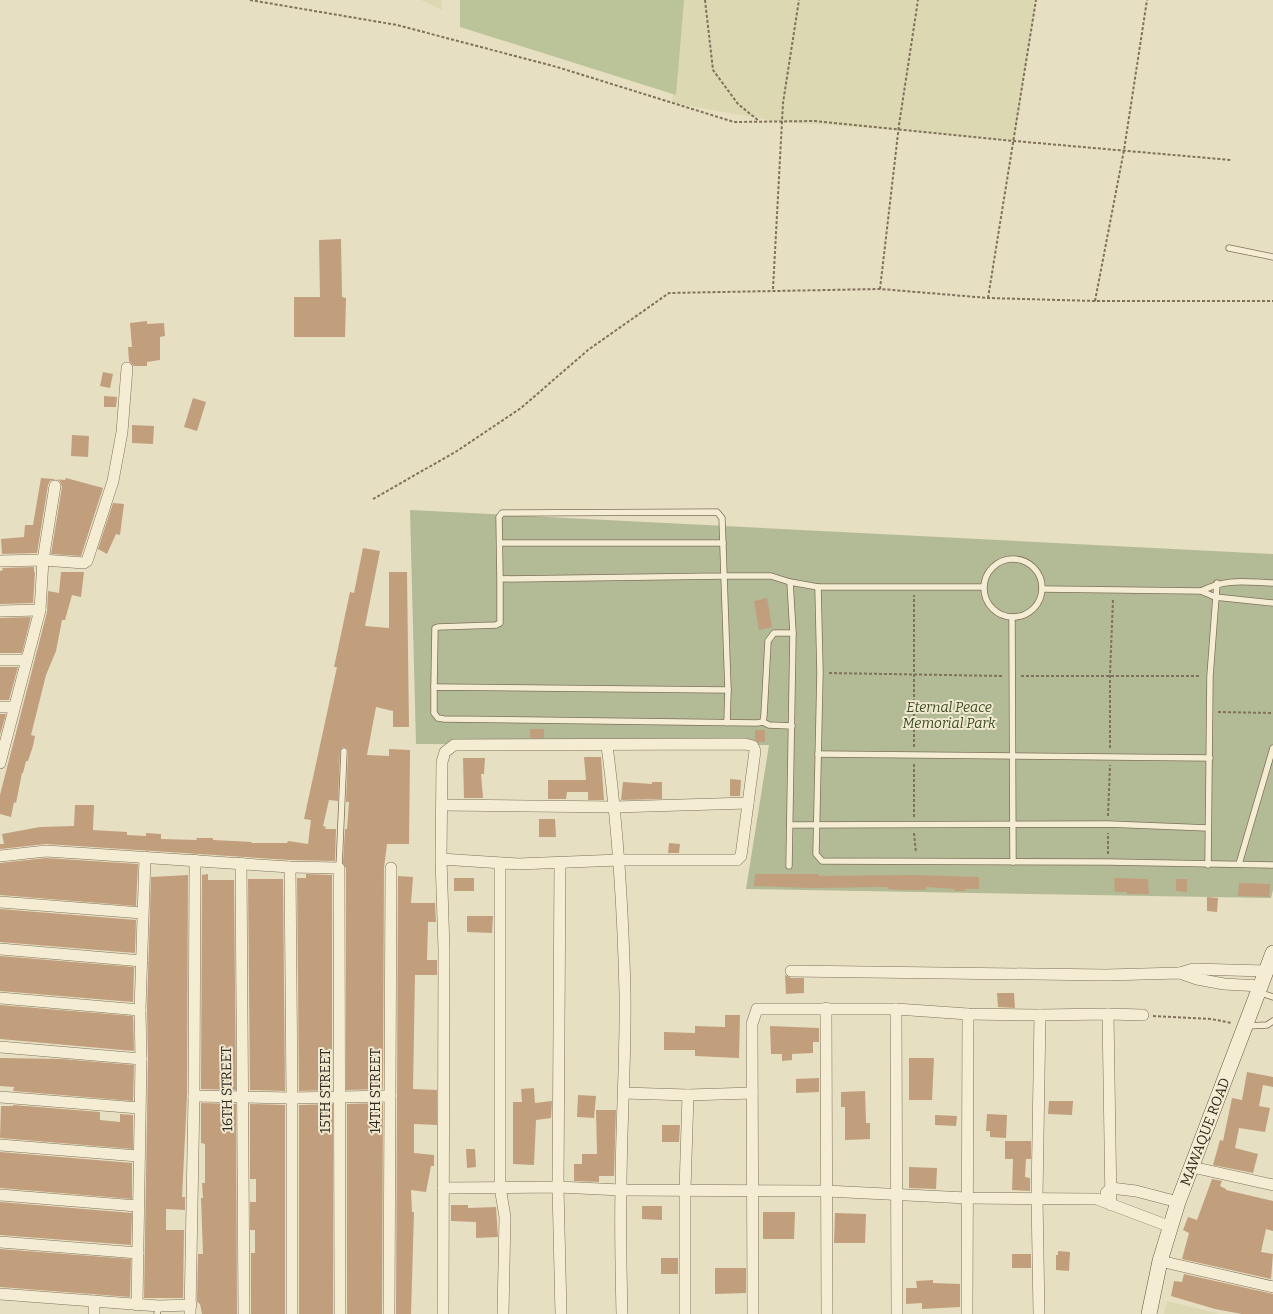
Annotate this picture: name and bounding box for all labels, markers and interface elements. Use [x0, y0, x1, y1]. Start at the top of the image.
park label: Eternal Peace Memorial Park [902, 699, 996, 732]
street label: 16TH STREET [218, 1046, 236, 1132]
street label: 15TH STREET [317, 1048, 334, 1134]
street label: 14TH STREET [367, 1048, 384, 1134]
street label: MAWAQUE ROAD [1176, 1075, 1233, 1188]

